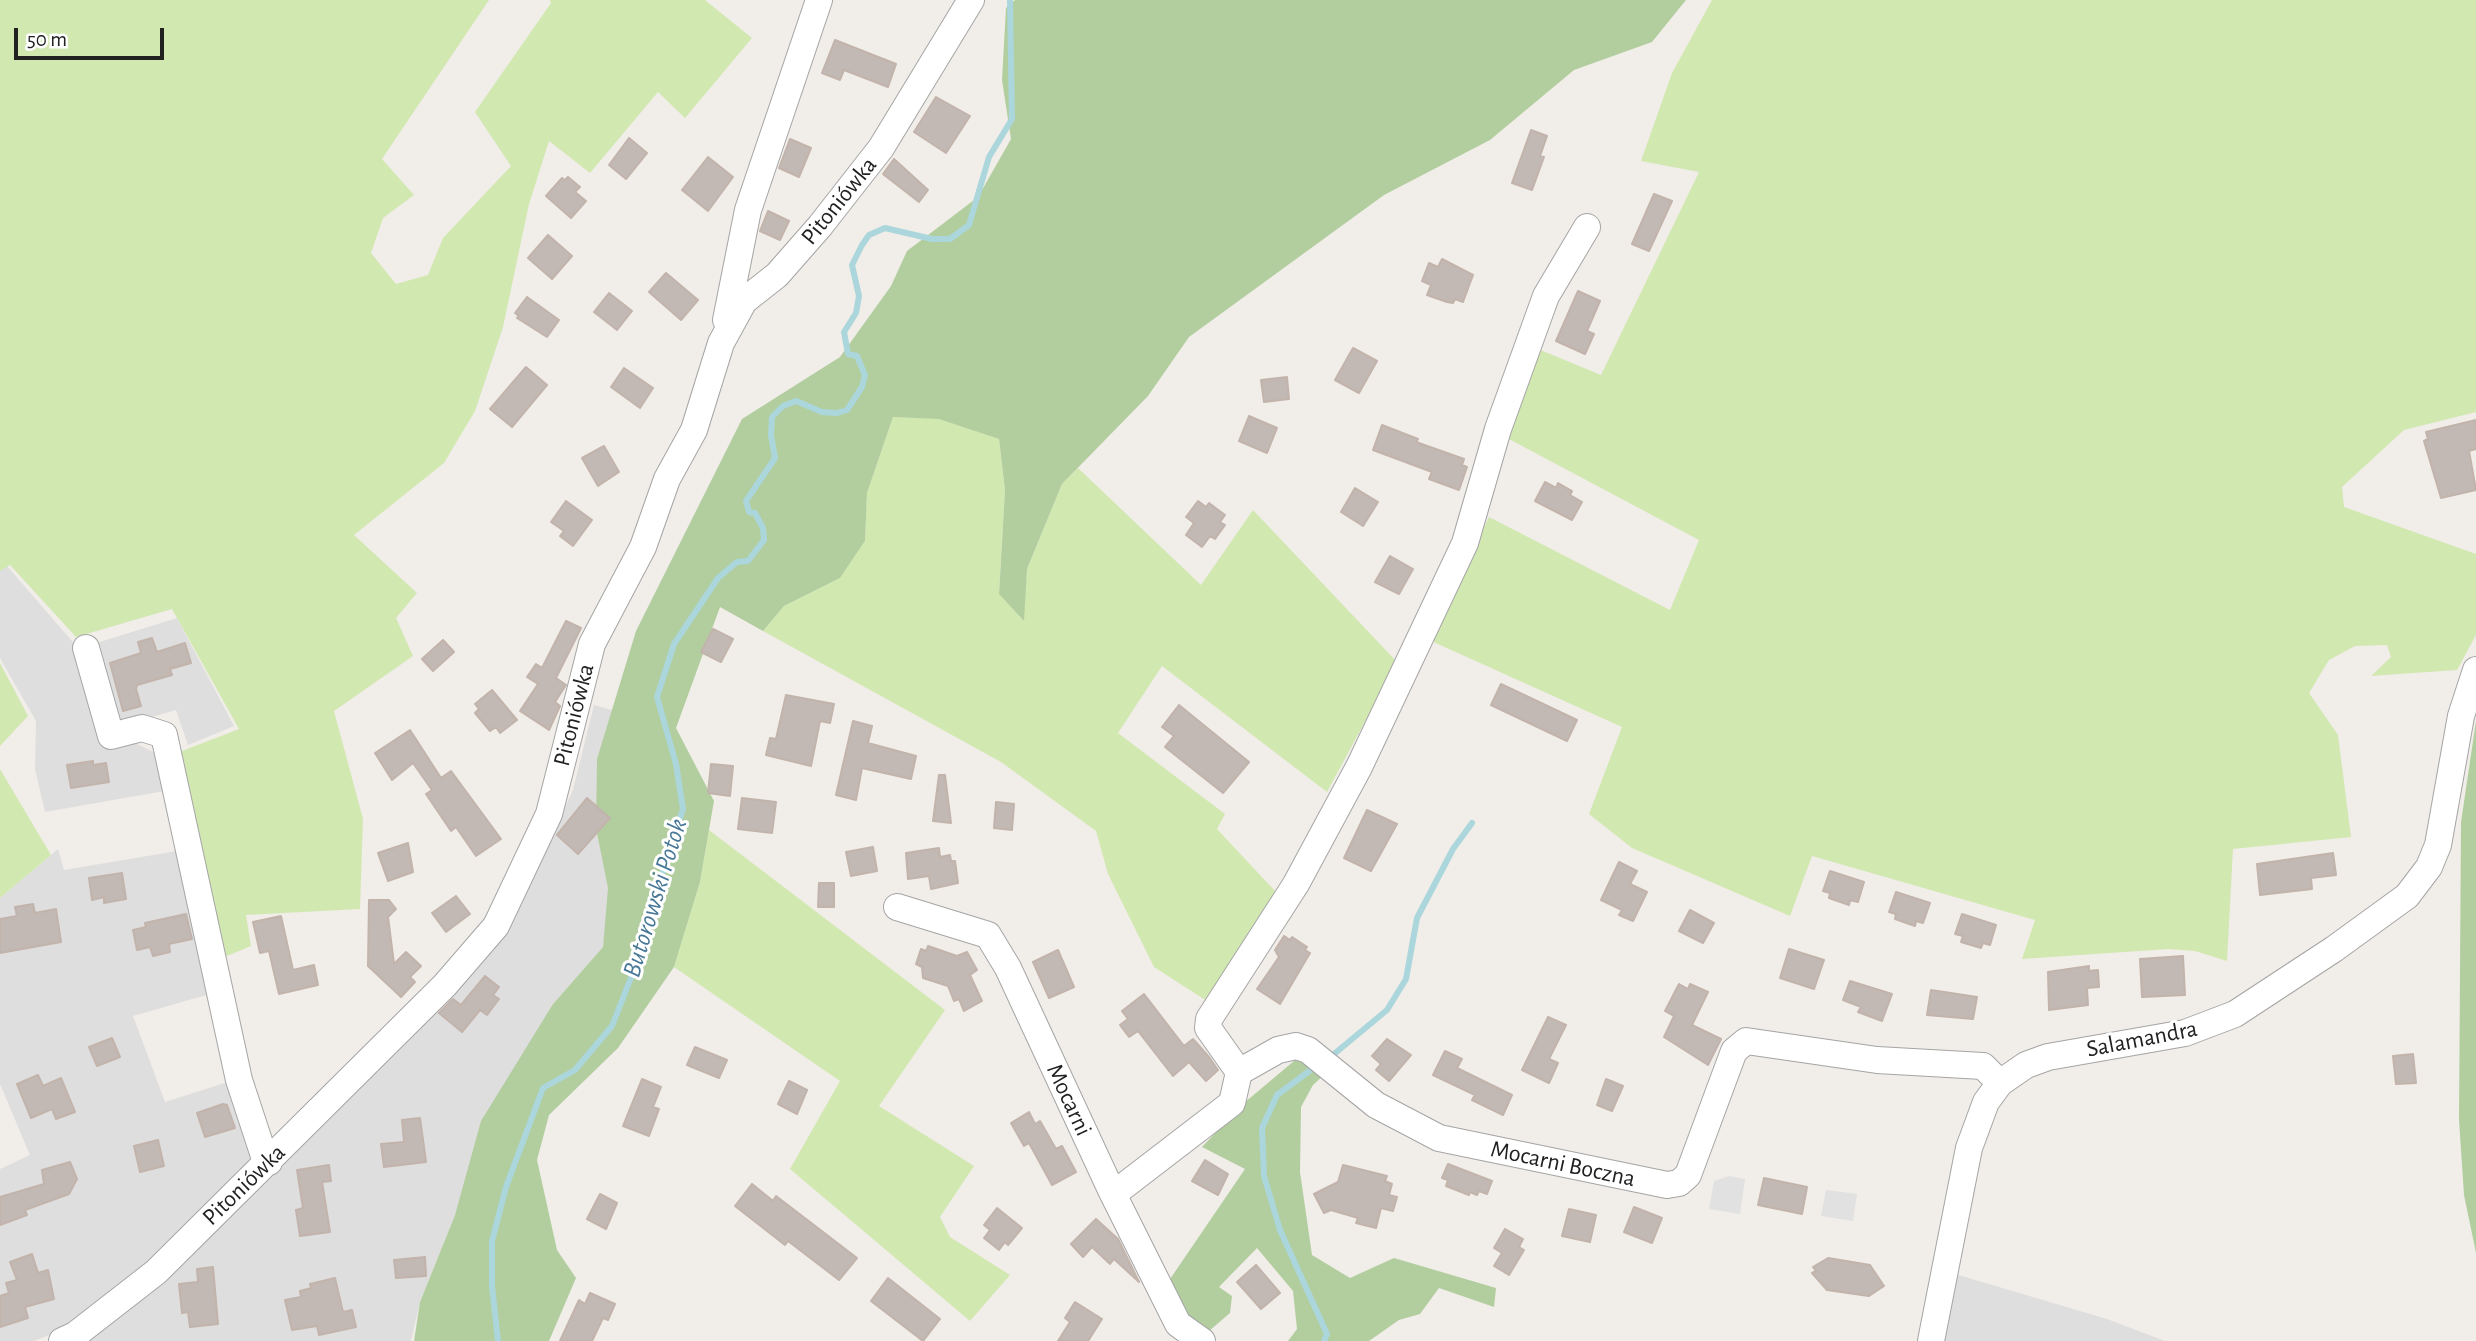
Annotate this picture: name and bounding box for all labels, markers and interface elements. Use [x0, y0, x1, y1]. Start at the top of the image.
scale bar [18, 14, 168, 58]
text: 50 m [27, 29, 67, 50]
street label: Pitoniówka [795, 151, 883, 251]
street label: Pitoniówka [547, 661, 601, 769]
water label: Butorowski Potok [616, 815, 694, 981]
street label: Salamandra [2084, 1014, 2200, 1064]
street label: Mocarni [1040, 1059, 1098, 1141]
street label: Mocarni Boczna [1488, 1135, 1638, 1193]
street label: Pitoniówka [196, 1138, 292, 1232]

